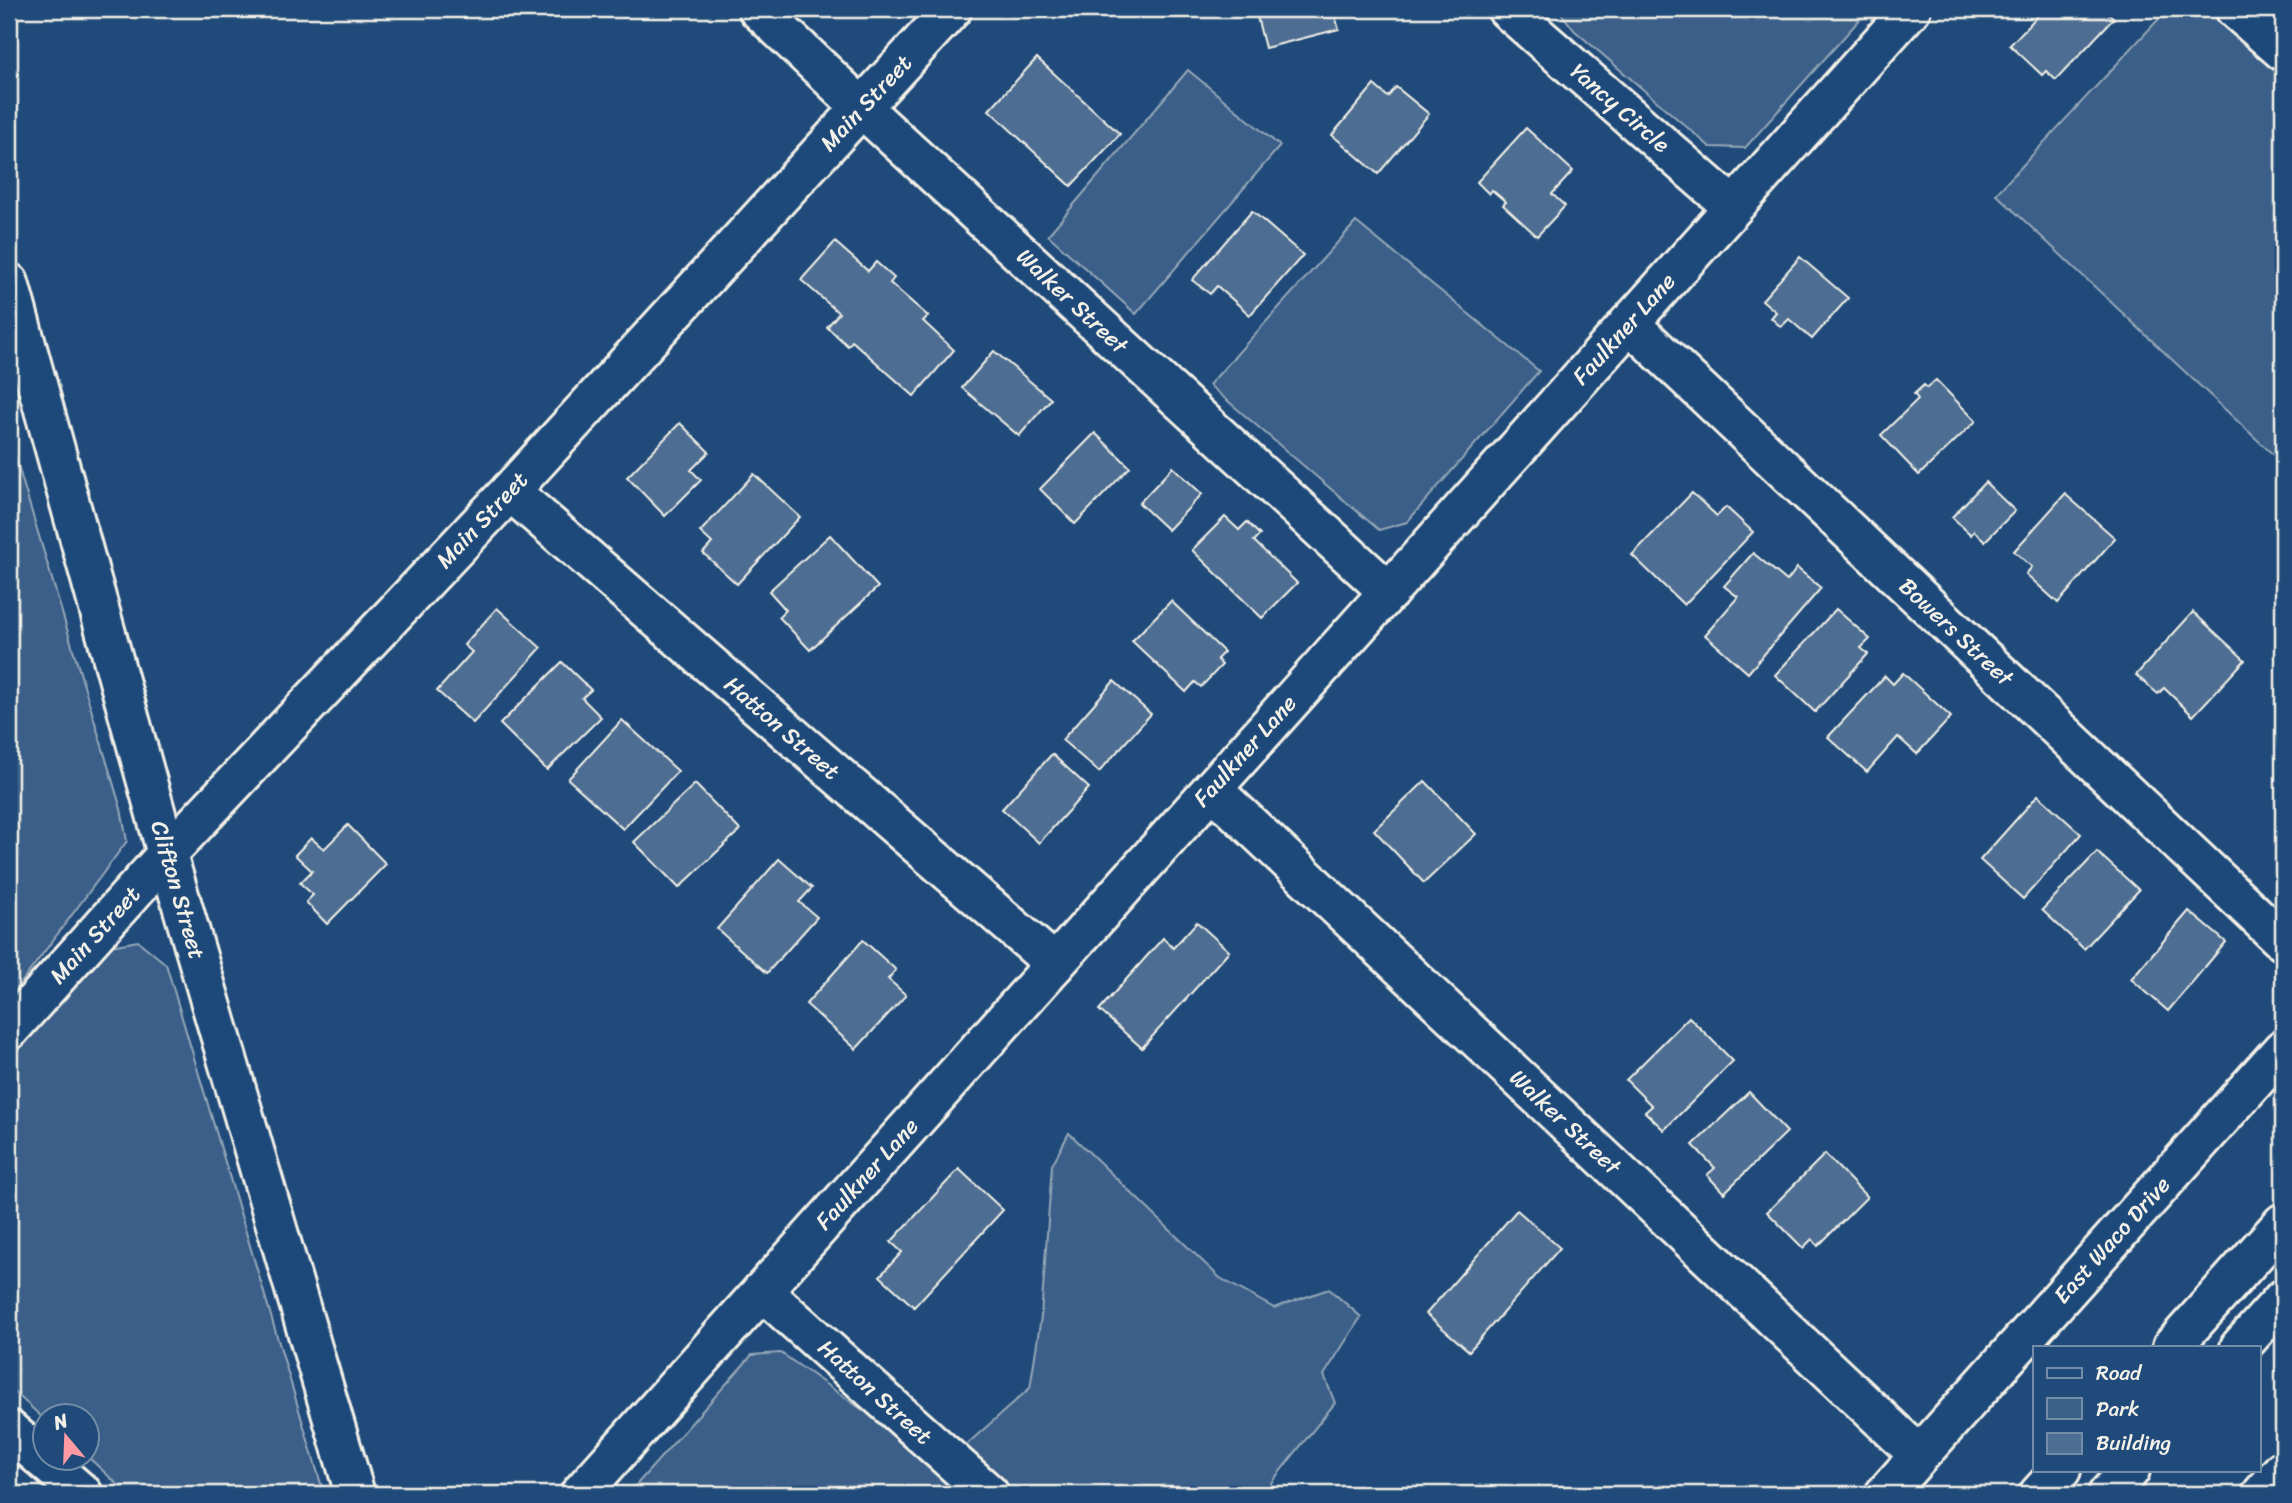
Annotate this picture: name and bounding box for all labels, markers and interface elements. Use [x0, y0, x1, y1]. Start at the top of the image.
street label: Main Street [809, 44, 923, 162]
street label: Yancy Circle [1560, 52, 1680, 164]
street label: Walker Street [1006, 238, 1139, 365]
street label: Faulkner Lane [1562, 263, 1686, 395]
street label: Main Street [425, 461, 539, 579]
street label: Bowers Street [1889, 567, 2024, 698]
street label: Hatton Street [714, 665, 850, 791]
street label: Faulkner Lane [1183, 685, 1307, 817]
street label: Clifton Street [139, 816, 217, 964]
street label: Main Street [39, 876, 151, 994]
street label: Walker Street [1499, 1059, 1632, 1186]
street label: Faulkner Lane [805, 1108, 929, 1240]
street label: East Waco Drive [2043, 1166, 2181, 1314]
street label: Hatton Street [808, 1329, 942, 1455]
legend [2033, 1346, 2260, 1472]
text: Road [2096, 1354, 2143, 1392]
text: Park [2096, 1390, 2139, 1428]
north arrow [32, 1402, 102, 1472]
text: N [48, 1403, 73, 1439]
text: Building [2096, 1424, 2172, 1462]

